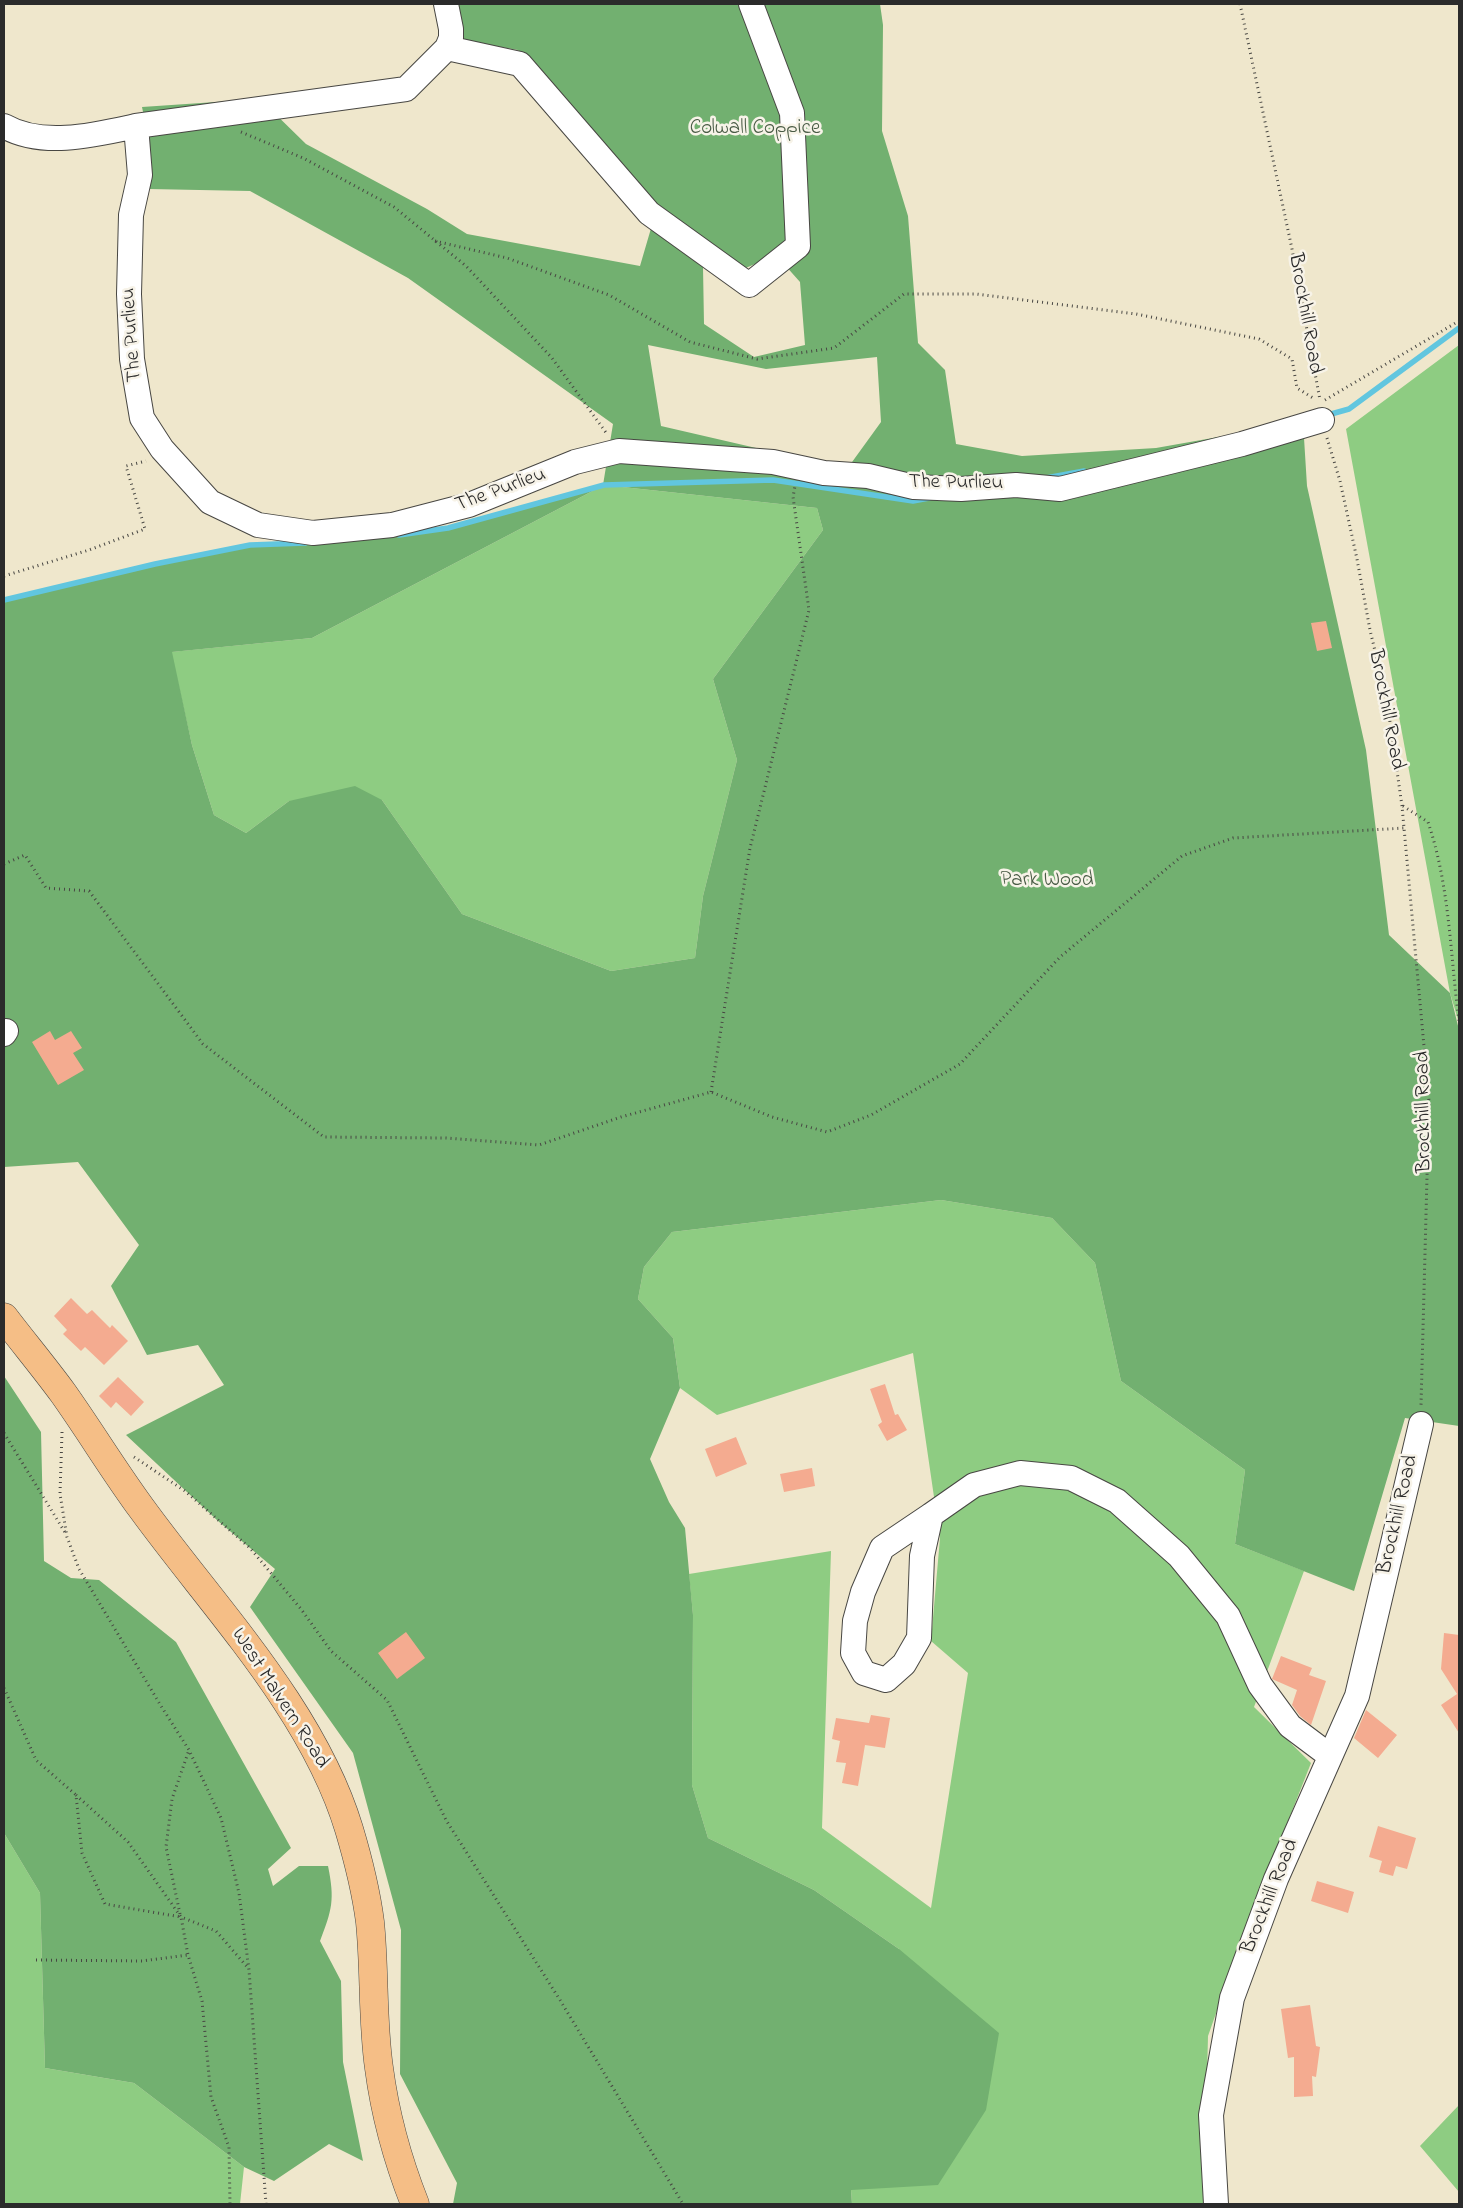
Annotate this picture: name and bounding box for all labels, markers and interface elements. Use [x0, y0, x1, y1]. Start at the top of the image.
park label: Colwall Coppice [690, 117, 820, 143]
street label: Brockhill Road [1281, 252, 1327, 376]
street label: The Purlieu [117, 287, 149, 383]
street label: The Purlieu [452, 463, 550, 519]
street label: The Purlieu [908, 471, 1004, 497]
street label: Brockhill Road [1361, 648, 1409, 772]
park label: Park Wood [1000, 869, 1094, 895]
street label: Brockhill Road [1411, 1051, 1439, 1173]
street label: Brockhill Road [1373, 1453, 1425, 1577]
street label: West Malvern Road [224, 1624, 334, 1774]
street label: Brockhill Road [1237, 1836, 1305, 1958]

